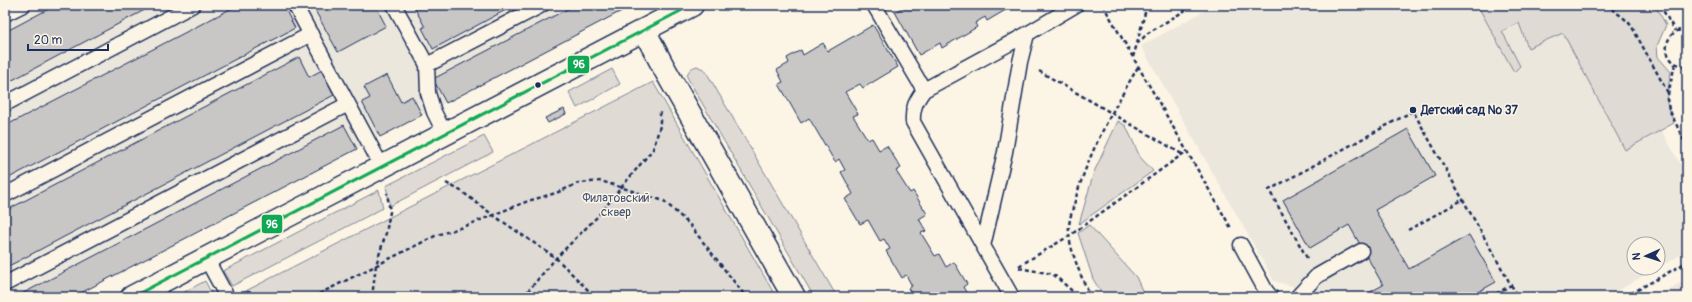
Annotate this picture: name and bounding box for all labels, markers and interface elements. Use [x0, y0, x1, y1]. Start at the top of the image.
scale bar [28, 26, 108, 52]
text: 20 m [34, 33, 63, 48]
line badge: 96 [567, 55, 590, 74]
text: 96 [573, 58, 586, 71]
unlabelled marker [533, 80, 543, 90]
place label: Детский сад № 37 [1420, 103, 1518, 118]
marker: Детский сад № 37 [1408, 105, 1418, 115]
park label: Филатовский сквер [582, 191, 650, 220]
line badge: 96 [261, 214, 283, 234]
text: 96 [266, 218, 279, 231]
north arrow [1626, 236, 1666, 276]
text: N [1630, 252, 1643, 261]

